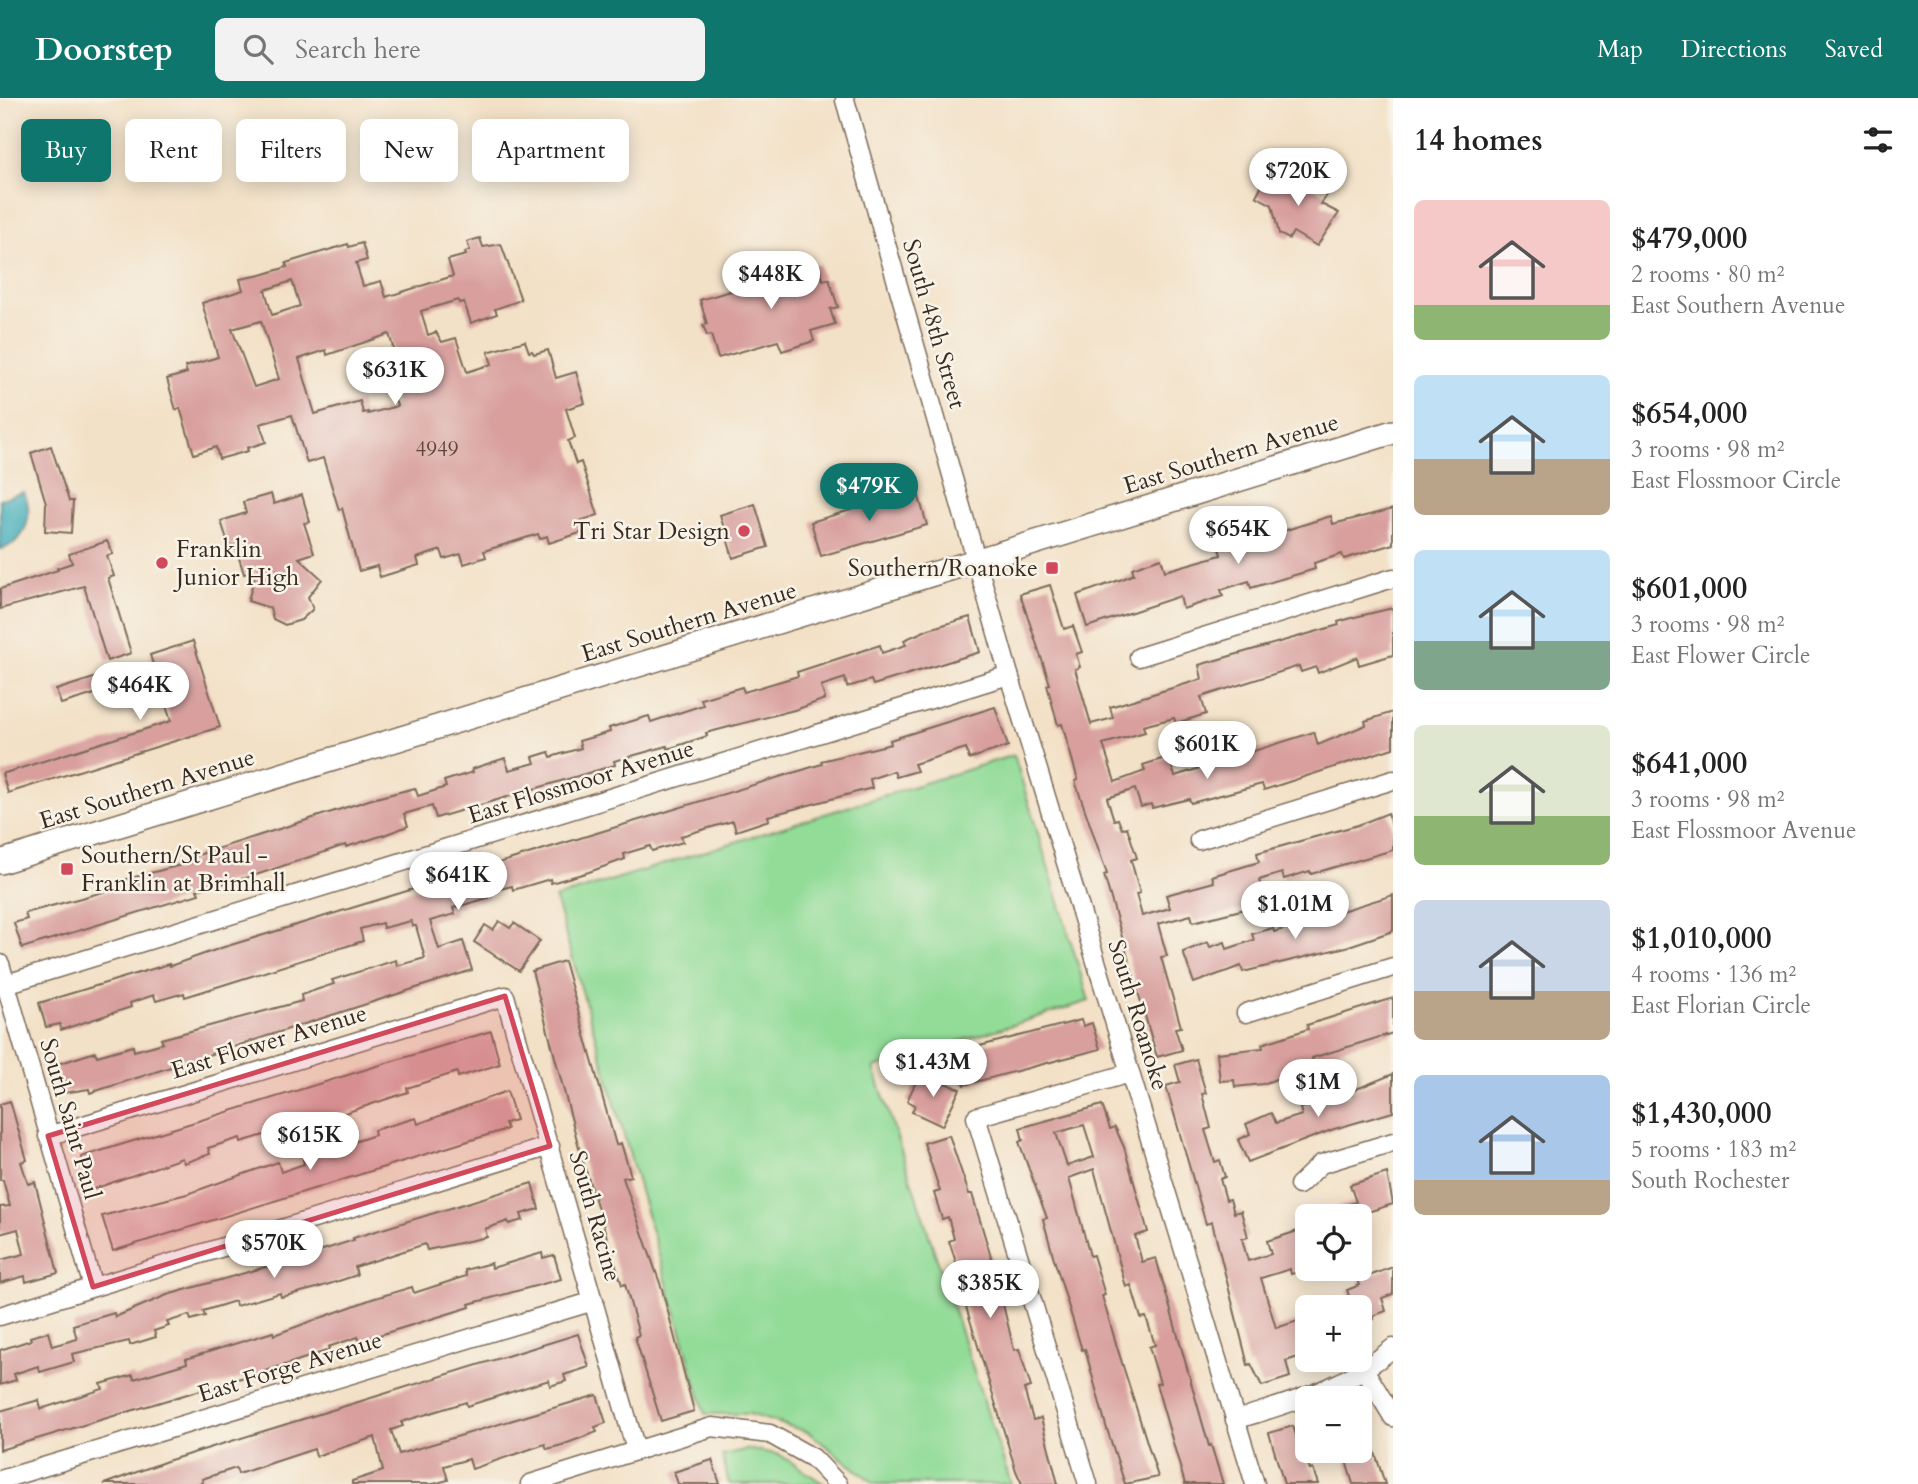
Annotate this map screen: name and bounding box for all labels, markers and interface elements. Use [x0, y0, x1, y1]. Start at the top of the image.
search box [215, 18, 705, 81]
text: Doorstep [35, 27, 173, 72]
icon: search [239, 30, 277, 68]
text: Search here [295, 32, 421, 67]
text: Map [1597, 33, 1643, 66]
text: Directions [1681, 33, 1787, 66]
text: Saved [1825, 33, 1883, 66]
chip: Buy [21, 119, 111, 182]
chip: Rent [125, 119, 222, 182]
chip: Filters [236, 119, 346, 182]
chip: New [360, 119, 458, 182]
chip: Apartment [472, 119, 629, 182]
text: 14 homes [1414, 120, 1543, 161]
icon: filters [1859, 121, 1897, 159]
pin: $720K [1249, 148, 1347, 208]
text: $720K [1265, 155, 1331, 186]
text: $479,000 [1631, 218, 1747, 259]
icon: home [1470, 228, 1554, 312]
street label: South 48th Street [894, 235, 974, 413]
pin: $448K [722, 252, 820, 311]
text: $448K [738, 258, 804, 289]
text: 2 rooms · 80 m² [1631, 259, 1784, 290]
text: East Southern Avenue [1631, 290, 1845, 321]
pin: $631K [346, 348, 444, 407]
text: $631K [362, 354, 428, 385]
text: $654,000 [1631, 393, 1747, 434]
icon: home [1470, 403, 1554, 487]
street label: East Southern Avenue [1119, 406, 1343, 502]
text: 3 rooms · 98 m² [1631, 434, 1784, 465]
house number: 4949 [415, 435, 459, 464]
pin: $479K [820, 464, 918, 523]
text: East Flossmoor Circle [1631, 465, 1841, 496]
text: $479K [836, 470, 902, 501]
pin: $654K [1189, 506, 1287, 566]
text: $654K [1205, 513, 1271, 544]
place label: Tri Star Design [573, 515, 730, 548]
marker: Tri Star Design [736, 523, 752, 539]
place label: Franklin Junior High [173, 533, 299, 594]
place label: Southern/Roanoke [848, 552, 1038, 585]
marker: Franklin Junior High [154, 555, 170, 571]
marker: Southern/Roanoke [1044, 560, 1060, 576]
text: $601,000 [1631, 568, 1747, 609]
street label: East Southern Avenue [577, 574, 801, 670]
icon: home [1470, 578, 1554, 662]
text: 3 rooms · 98 m² [1631, 609, 1784, 640]
text: East Flower Circle [1631, 640, 1810, 671]
pin: $464K [91, 662, 189, 722]
text: $464K [107, 669, 173, 700]
pin: $601K [1158, 722, 1256, 781]
text: $601K [1174, 728, 1240, 759]
street label: East Flossmoor Avenue [464, 732, 698, 832]
street label: East Southern Avenue [35, 741, 259, 837]
text: $641,000 [1631, 743, 1747, 784]
icon: home [1470, 753, 1554, 837]
text: 3 rooms · 98 m² [1631, 784, 1784, 815]
text: East Flossmoor Avenue [1631, 815, 1857, 846]
place label: Southern/St Paul - Franklin at Brimhall [81, 839, 286, 900]
pin: $641K [409, 852, 507, 912]
text: $641K [425, 859, 491, 890]
marker: Southern/St Paul - Franklin at Brimhall [59, 861, 75, 877]
pin: $1.01M [1238, 882, 1352, 941]
text: $1.01M [1257, 888, 1333, 919]
text: $1,010,000 [1631, 918, 1772, 959]
icon: home [1470, 928, 1554, 1012]
street label: South Roanoke [1099, 936, 1177, 1094]
text: 4 rooms · 136 m² [1631, 959, 1796, 990]
text: East Florian Circle [1631, 990, 1811, 1021]
street label: East Flower Avenue [167, 997, 371, 1087]
street label: South Saint Paul [31, 1035, 109, 1203]
pin: $1.43M [876, 1040, 990, 1099]
text: $1.43M [895, 1046, 971, 1077]
pin: $1M [1284, 1060, 1352, 1119]
text: $1M [1295, 1066, 1341, 1097]
text: $1,430,000 [1631, 1093, 1772, 1134]
icon: home [1470, 1103, 1554, 1187]
pin: $615K [261, 1112, 359, 1172]
text: $615K [277, 1119, 343, 1150]
text: 5 rooms · 183 m² [1631, 1134, 1796, 1165]
street label: South Racine [561, 1147, 629, 1285]
text: South Rochester [1631, 1165, 1789, 1196]
map controls [1295, 1204, 1372, 1463]
button: locate [1295, 1204, 1372, 1281]
pin: $570K [225, 1220, 323, 1280]
text: $570K [241, 1227, 307, 1258]
pin: $385K [941, 1260, 1039, 1320]
text: $385K [957, 1267, 1023, 1298]
button: + [1295, 1295, 1372, 1372]
street label: East Forge Avenue [194, 1323, 386, 1411]
button: − [1295, 1386, 1372, 1463]

